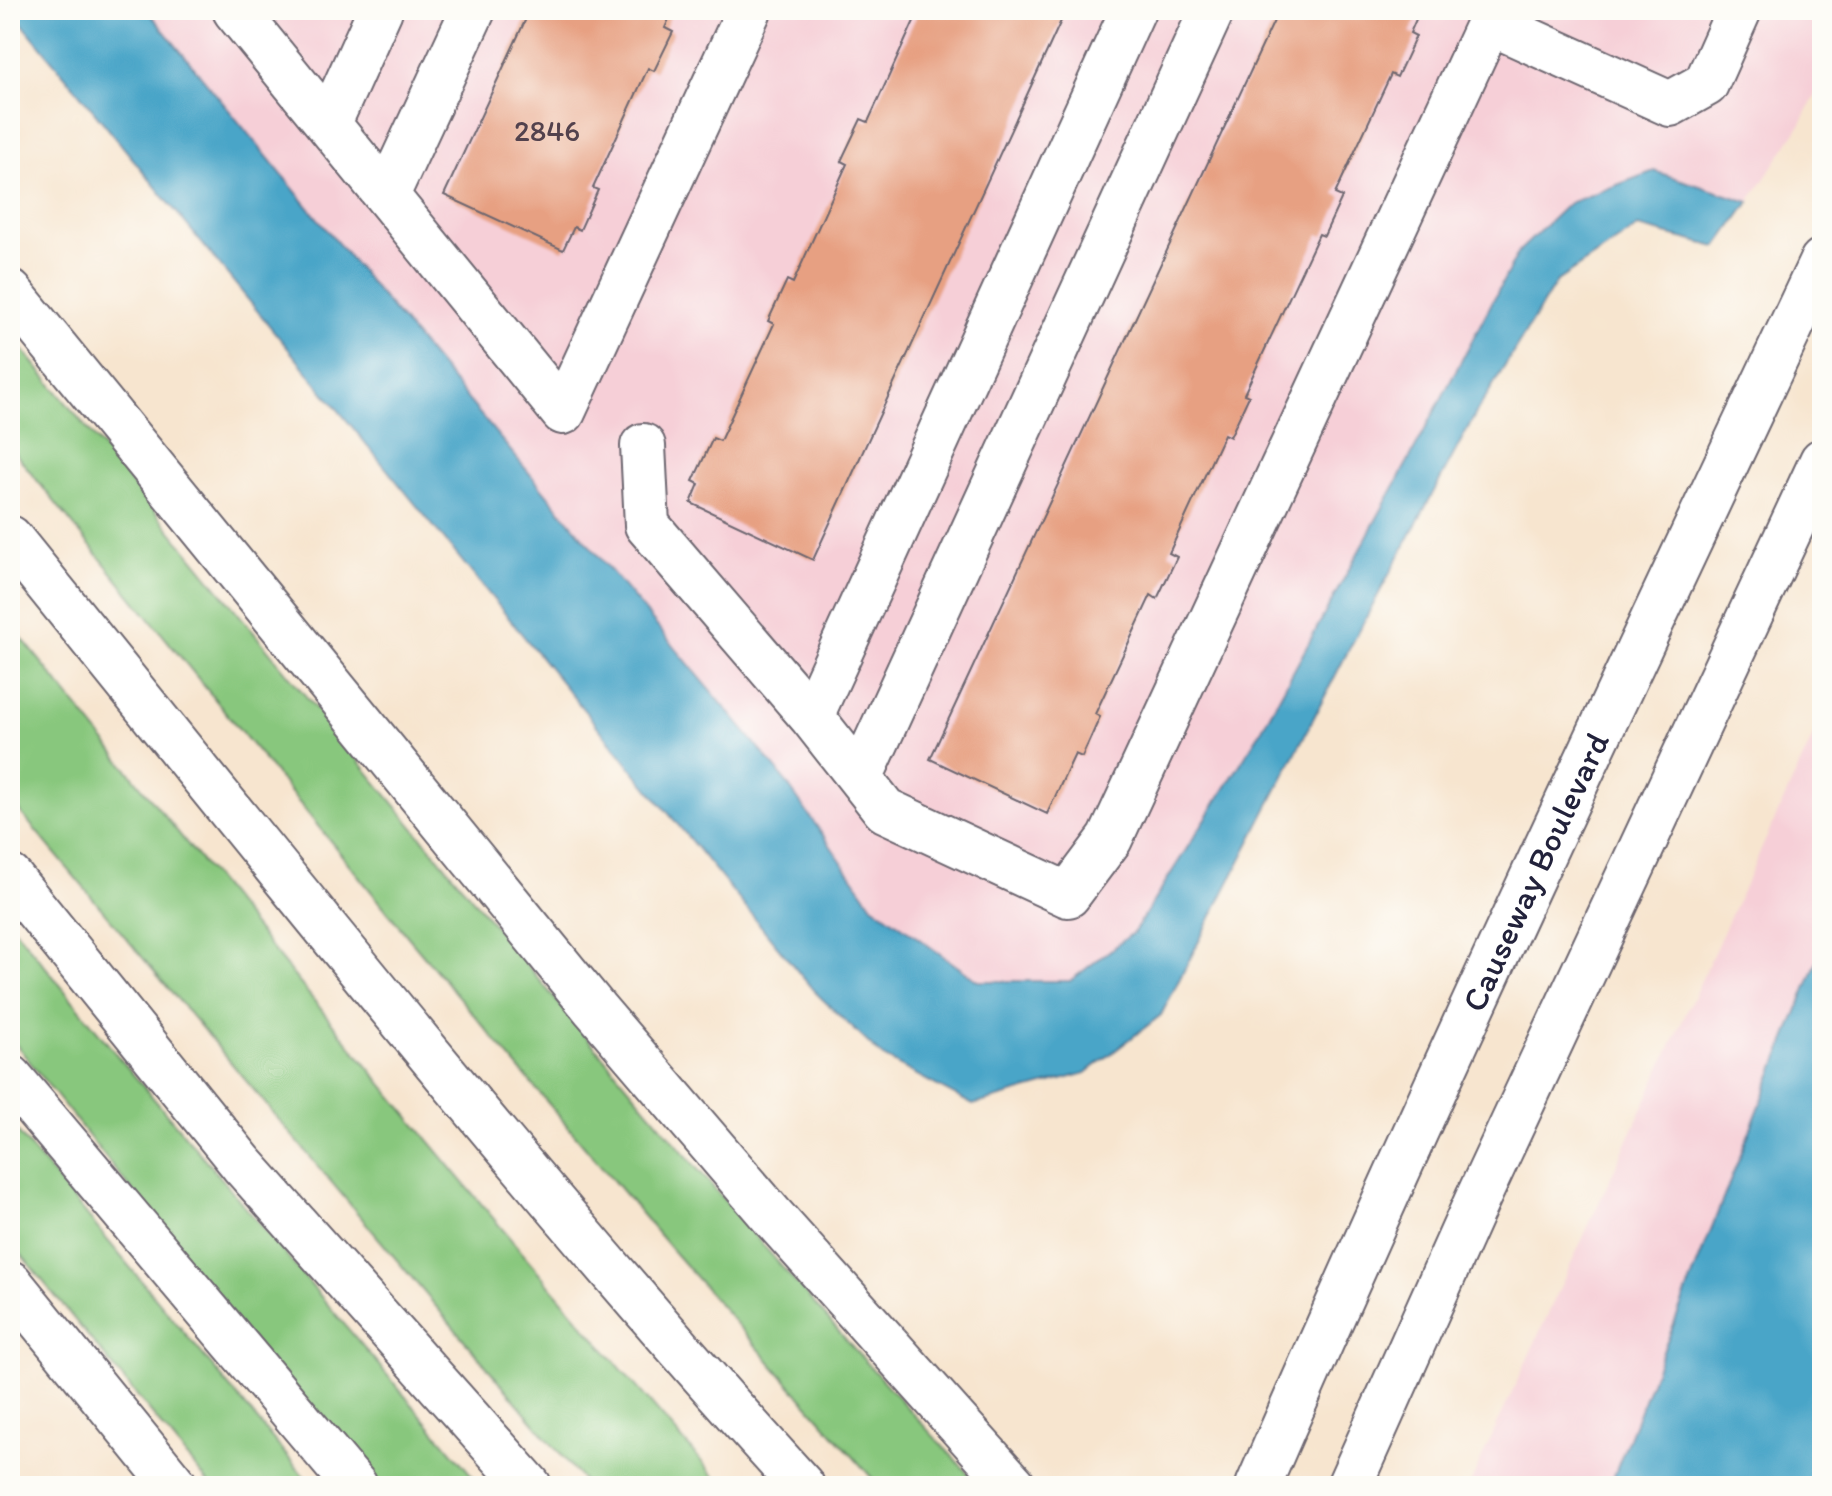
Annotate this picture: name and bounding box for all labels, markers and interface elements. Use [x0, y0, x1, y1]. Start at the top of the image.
house number: 2846 [514, 112, 580, 149]
street label: Causeway Boulevard [1453, 725, 1618, 1018]

